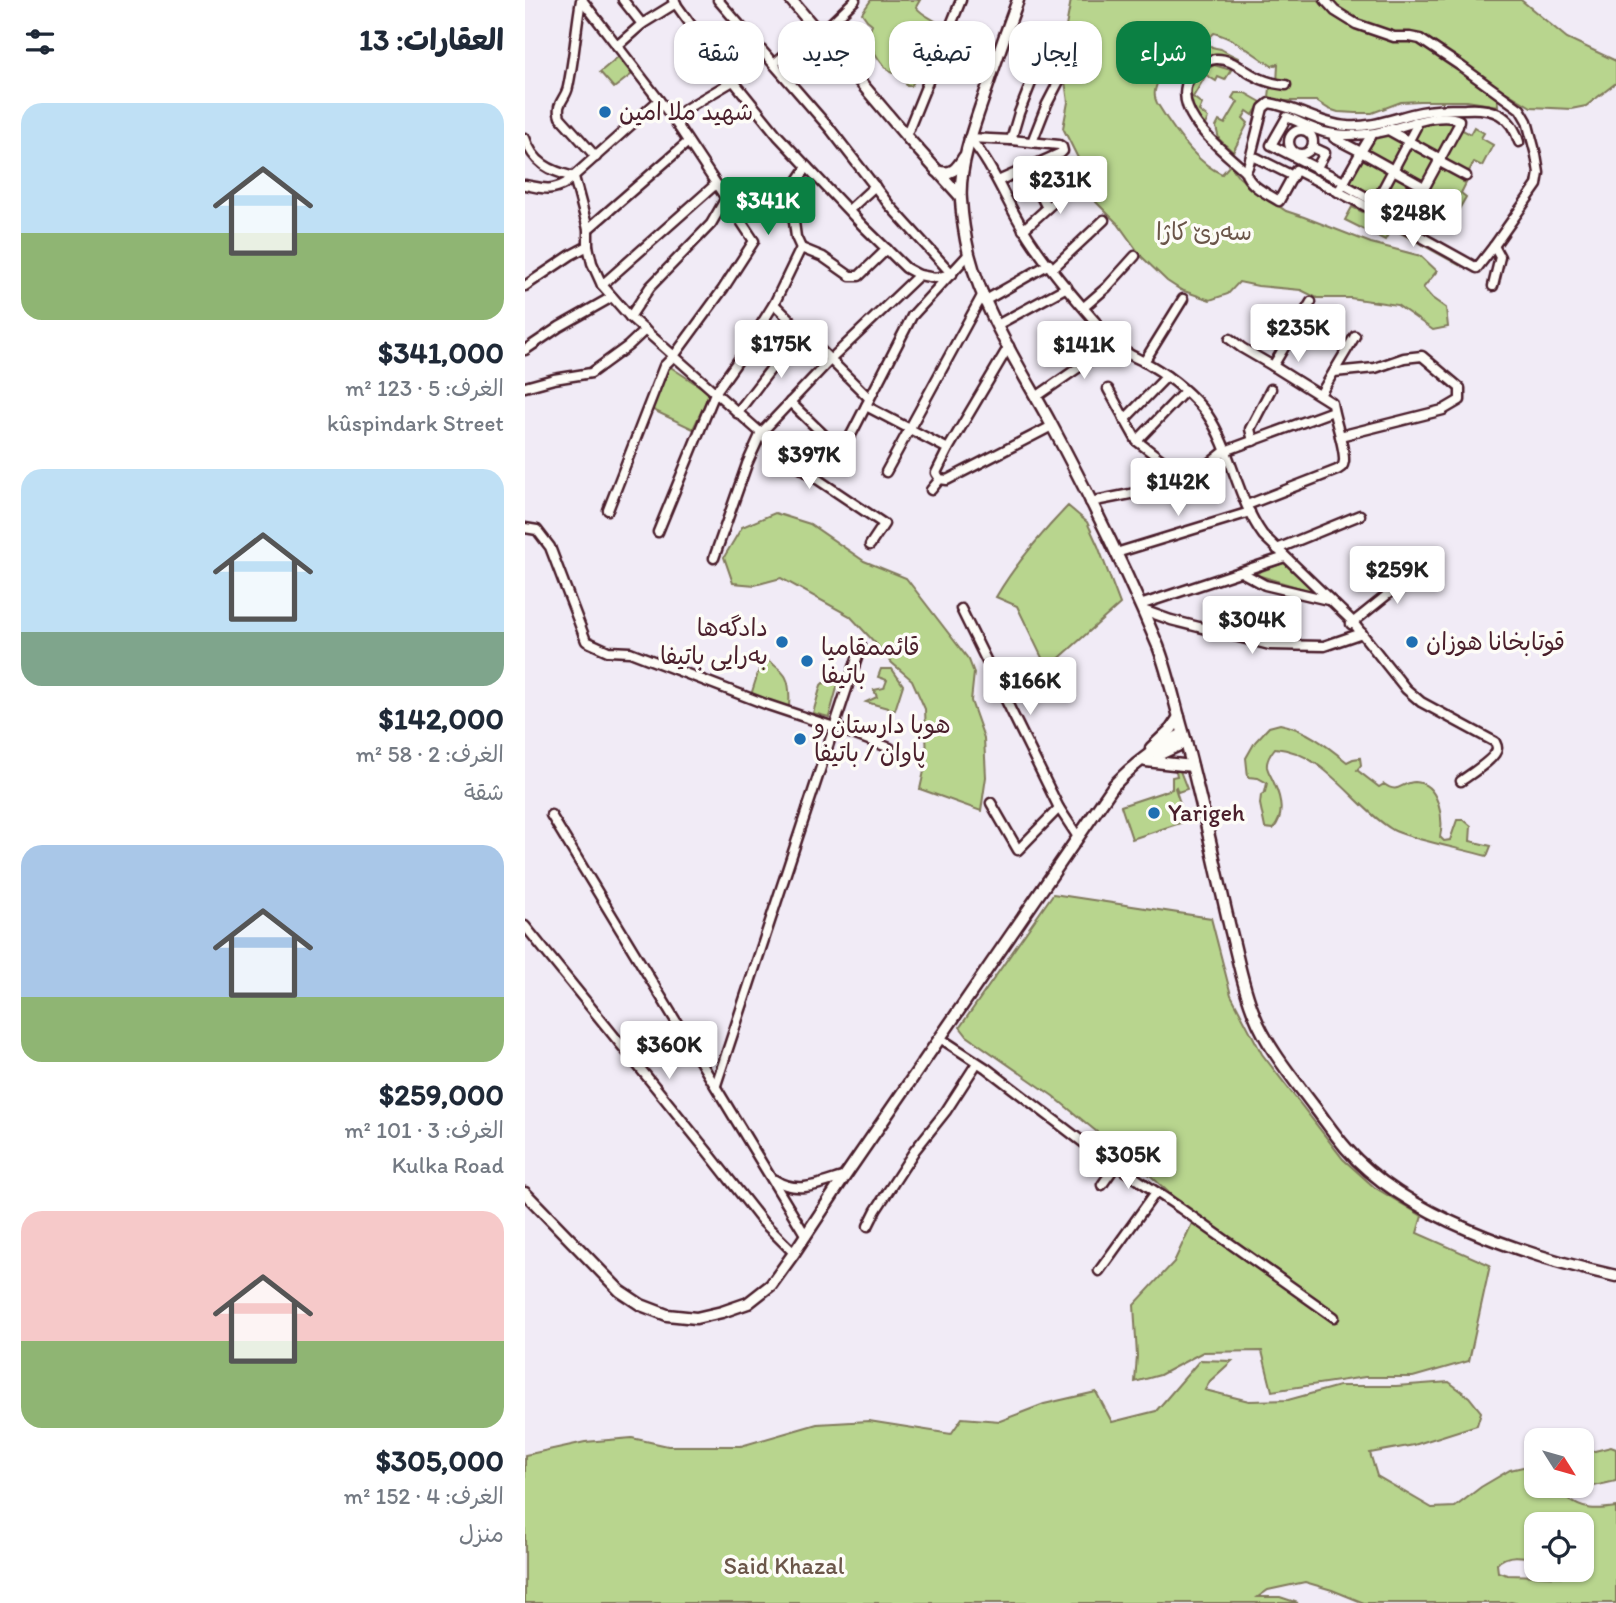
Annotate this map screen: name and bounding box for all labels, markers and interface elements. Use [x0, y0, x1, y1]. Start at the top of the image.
text: العقارات: 13 [359, 21, 504, 58]
chip: شقة [674, 21, 764, 84]
chip: جديد [778, 21, 875, 84]
chip: تصفية [889, 21, 995, 84]
chip: إيجار [1009, 21, 1102, 84]
chip: شراء [1116, 21, 1211, 84]
icon: filters [21, 23, 59, 61]
place label: شهيد ملا امين [619, 97, 753, 126]
marker: شهيد ملا امين [597, 104, 613, 120]
icon: home [200, 148, 326, 274]
pin: $231K [1011, 156, 1109, 216]
text: $231K [1029, 165, 1091, 193]
pin: $341K [719, 177, 817, 237]
text: $341K [736, 186, 800, 214]
pin: $248K [1364, 190, 1462, 249]
text: $248K [1381, 198, 1445, 226]
park label: سەرێ کاژا [1156, 217, 1252, 246]
pin: $235K [1249, 304, 1347, 364]
text: $235K [1266, 313, 1330, 341]
pin: $175K [732, 320, 830, 380]
pin: $141K [1035, 322, 1133, 381]
text: $175K [751, 329, 811, 357]
text: $141K [1053, 330, 1115, 358]
text: $341,000 [378, 334, 504, 371]
text: الغرف: 5 · 123 m² [345, 374, 504, 402]
text: kûspindark Street [327, 409, 504, 437]
pin: $397K [760, 432, 858, 491]
text: $397K [778, 440, 840, 468]
pin: $142K [1129, 458, 1227, 518]
text: $142K [1147, 467, 1209, 495]
icon: home [200, 514, 326, 640]
pin: $259K [1348, 546, 1446, 606]
text: $259K [1366, 555, 1428, 583]
pin: $304K [1203, 596, 1301, 656]
text: $304K [1219, 605, 1285, 633]
place label: دادگه‌ها به‌رايى باتيفا [660, 613, 768, 671]
place label: قوتابخانا هوزان [1426, 627, 1565, 657]
place label: قائممقاميا باتيفا [821, 632, 920, 689]
marker: دادگه‌ها به‌رايى باتيفا [774, 634, 790, 650]
marker: قوتابخانا هوزان [1404, 634, 1420, 650]
marker: قائممقاميا باتيفا [799, 653, 815, 669]
pin: $166K [981, 658, 1079, 717]
text: $166K [999, 666, 1061, 694]
text: $142,000 [379, 700, 504, 737]
place label: هوبا دارستان و پاوان / باتيفا [812, 710, 951, 768]
marker: هوبا دارستان و پاوان / باتيفا [792, 731, 808, 747]
text: الغرف: 2 · 58 m² [356, 740, 504, 768]
text: شقة [464, 778, 504, 806]
place label: Yarigeh [1168, 798, 1245, 827]
marker: Yarigeh [1146, 805, 1162, 821]
icon: home [200, 890, 326, 1016]
pin: $360K [620, 1021, 718, 1081]
text: $360K [636, 1030, 702, 1058]
text: $259,000 [379, 1076, 504, 1113]
text: الغرف: 3 · 101 m² [344, 1116, 504, 1144]
pin: $305K [1079, 1132, 1177, 1191]
text: $305K [1095, 1140, 1161, 1168]
text: Kulka Road [392, 1151, 504, 1179]
icon: home [200, 1256, 326, 1382]
north arrow [1524, 1428, 1594, 1498]
map controls [1524, 1428, 1594, 1582]
text: $305,000 [376, 1442, 504, 1479]
text: الغرف: 4 · 152 m² [344, 1482, 504, 1510]
button: locate [1524, 1512, 1594, 1582]
text: منزل [459, 1520, 504, 1548]
park label: Said Khazal [724, 1551, 845, 1580]

